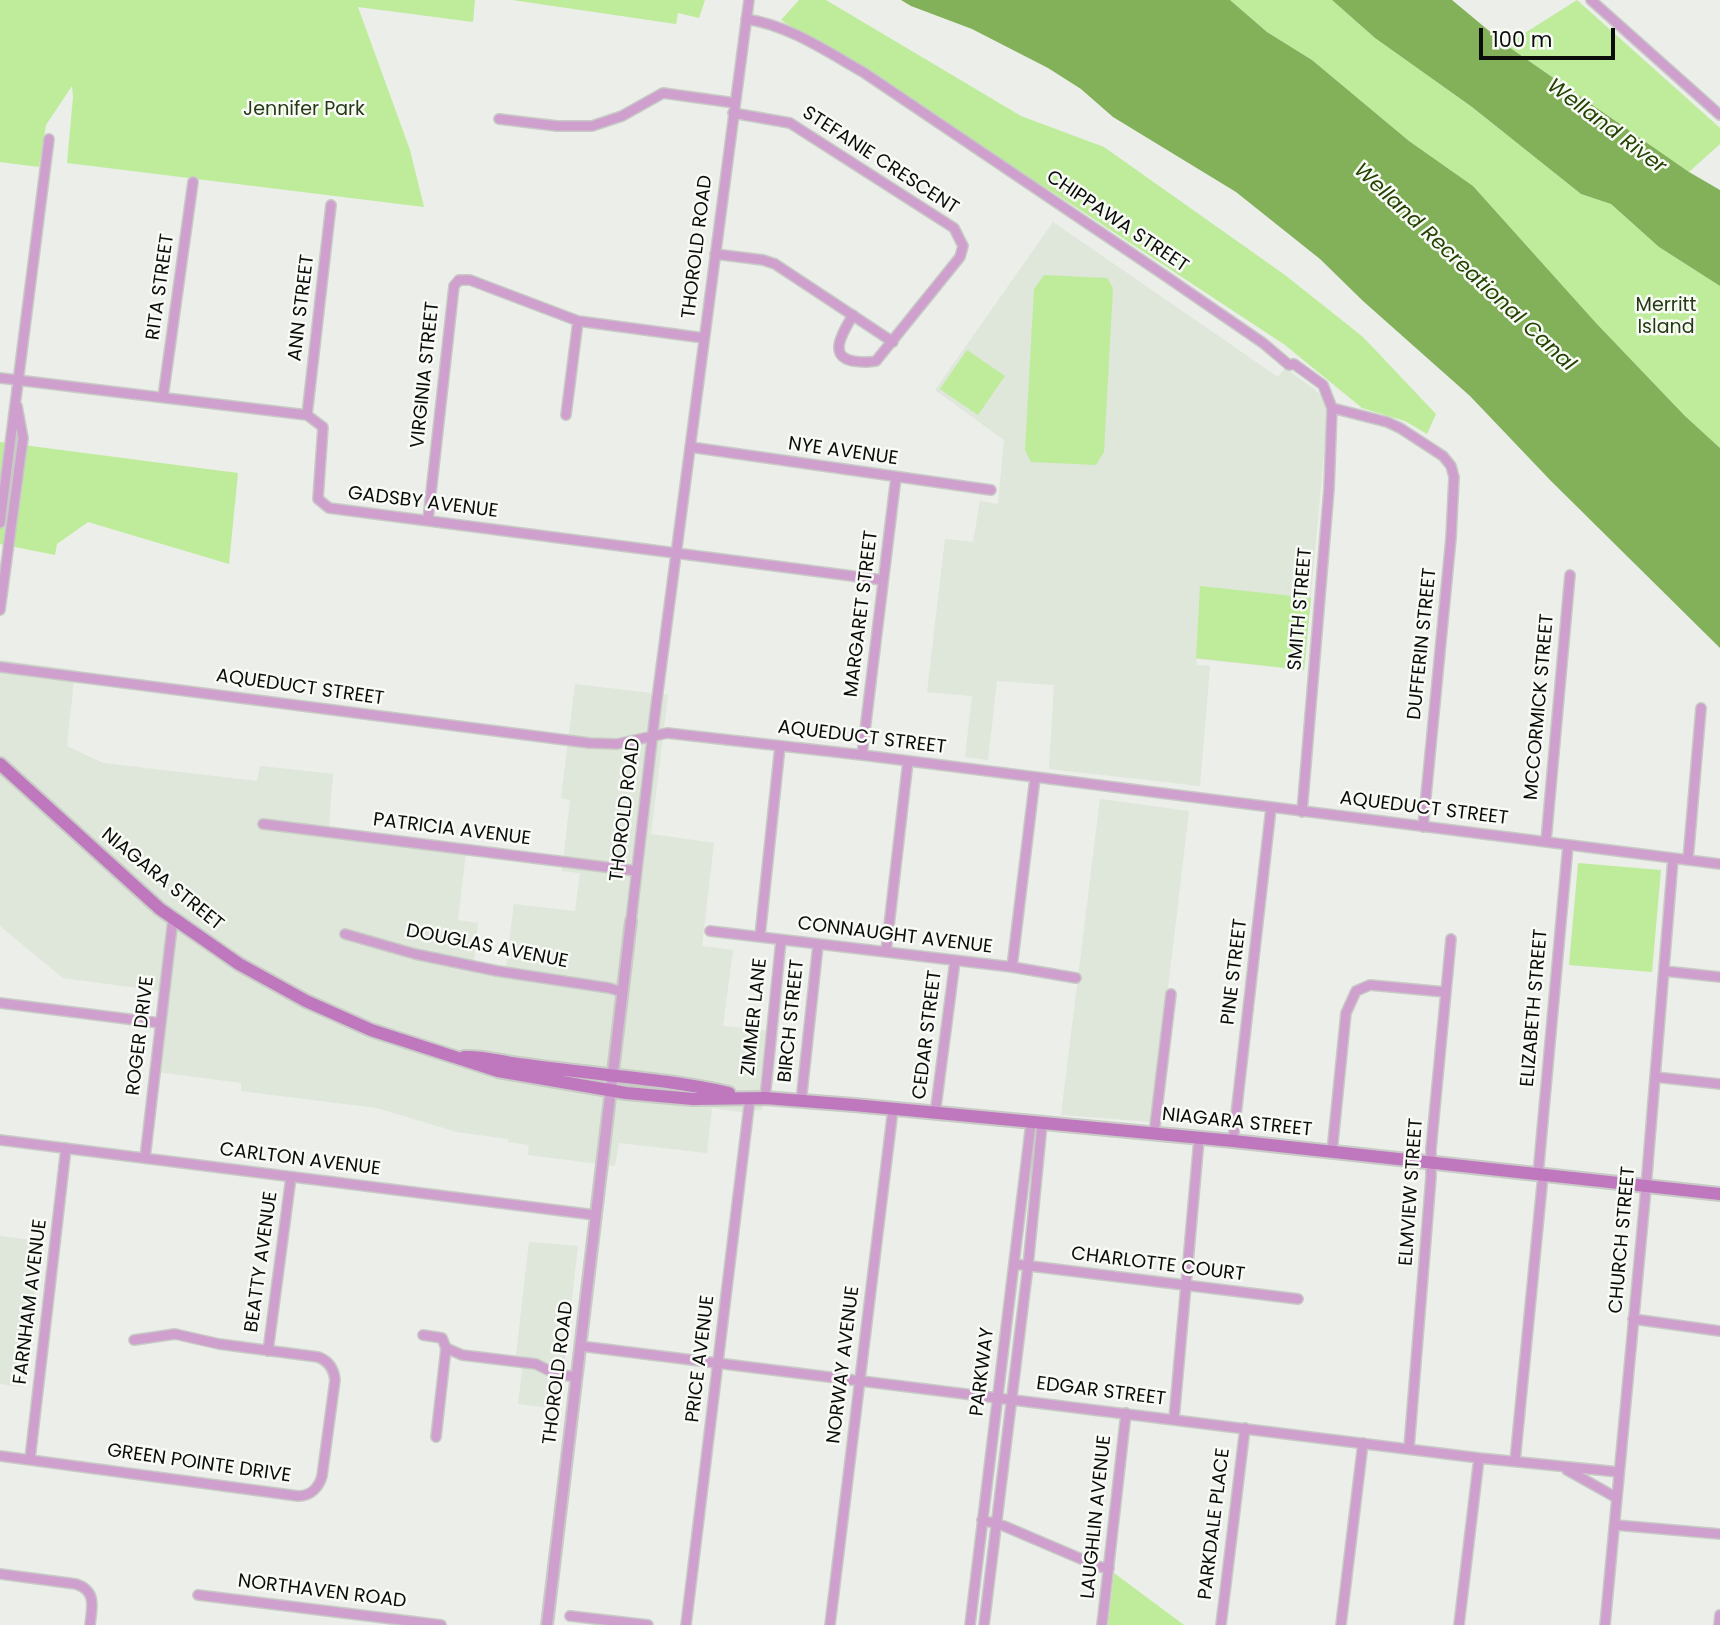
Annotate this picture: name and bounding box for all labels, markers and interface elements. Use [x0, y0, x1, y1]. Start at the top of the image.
scale bar [1482, 14, 1618, 58]
text: 100 m [1492, 25, 1552, 54]
water label: Welland River [1542, 74, 1670, 180]
park label: Jennifer Park [243, 99, 365, 121]
street label: STEFANIE CRESCENT [798, 102, 962, 220]
water label: Welland Recreational Canal [1348, 159, 1580, 377]
street label: CHIPPAWA STREET [1042, 166, 1192, 278]
street label: THOROLD ROAD [678, 174, 718, 320]
street label: RITA STREET [142, 232, 180, 342]
street label: ANN STREET [284, 253, 320, 363]
park label: Merritt Island [1636, 295, 1696, 339]
street label: VIRGINIA STREET [407, 301, 445, 449]
street label: NYE AVENUE [787, 433, 899, 471]
street label: GADSBY AVENUE [347, 482, 499, 524]
street label: MARGARET STREET [840, 529, 884, 699]
street label: SMITH STREET [1284, 547, 1318, 671]
street label: DUFFERIN STREET [1404, 567, 1442, 721]
street label: MCCORMICK STREET [1520, 613, 1560, 801]
street label: AQUEDUCT STREET [215, 665, 385, 711]
street label: AQUEDUCT STREET [777, 716, 947, 760]
street label: THOROLD ROAD [606, 737, 646, 883]
street label: AQUEDUCT STREET [1339, 787, 1509, 831]
street label: PATRICIA AVENUE [372, 809, 532, 851]
street label: NIAGARA STREET [96, 824, 228, 936]
street label: CONNAUGHT AVENUE [796, 913, 994, 959]
street label: PINE STREET [1217, 918, 1253, 1026]
street label: DOUGLAS AVENUE [404, 920, 570, 974]
street label: ELIZABETH STREET [1517, 928, 1553, 1088]
street label: ZIMMER LANE [737, 957, 773, 1077]
street label: BIRCH STREET [774, 958, 810, 1084]
street label: CEDAR STREET [909, 969, 947, 1101]
street label: ROGER DRIVE [122, 975, 160, 1097]
street label: NIAGARA STREET [1161, 1104, 1313, 1142]
street label: ELMVIEW STREET [1395, 1117, 1429, 1267]
street label: CARLTON AVENUE [218, 1139, 382, 1181]
street label: CHURCH STREET [1605, 1165, 1641, 1315]
street label: BEATTY AVENUE [241, 1190, 283, 1334]
street label: FARNHAM AVENUE [10, 1218, 52, 1386]
street label: CHARLOTTE COURT [1070, 1243, 1246, 1287]
street label: NORWAY AVENUE [823, 1285, 865, 1445]
street label: PRICE AVENUE [682, 1294, 720, 1424]
street label: THOROLD ROAD [539, 1300, 579, 1446]
street label: PARKWAY [966, 1326, 1000, 1418]
street label: EDGAR STREET [1035, 1373, 1167, 1411]
street label: LAUGHLIN AVENUE [1077, 1434, 1117, 1600]
street label: GREEN POINTE DRIVE [106, 1440, 292, 1488]
street label: PARKDALE PLACE [1194, 1447, 1236, 1601]
street label: NORTHAVEN ROAD [236, 1570, 408, 1614]

